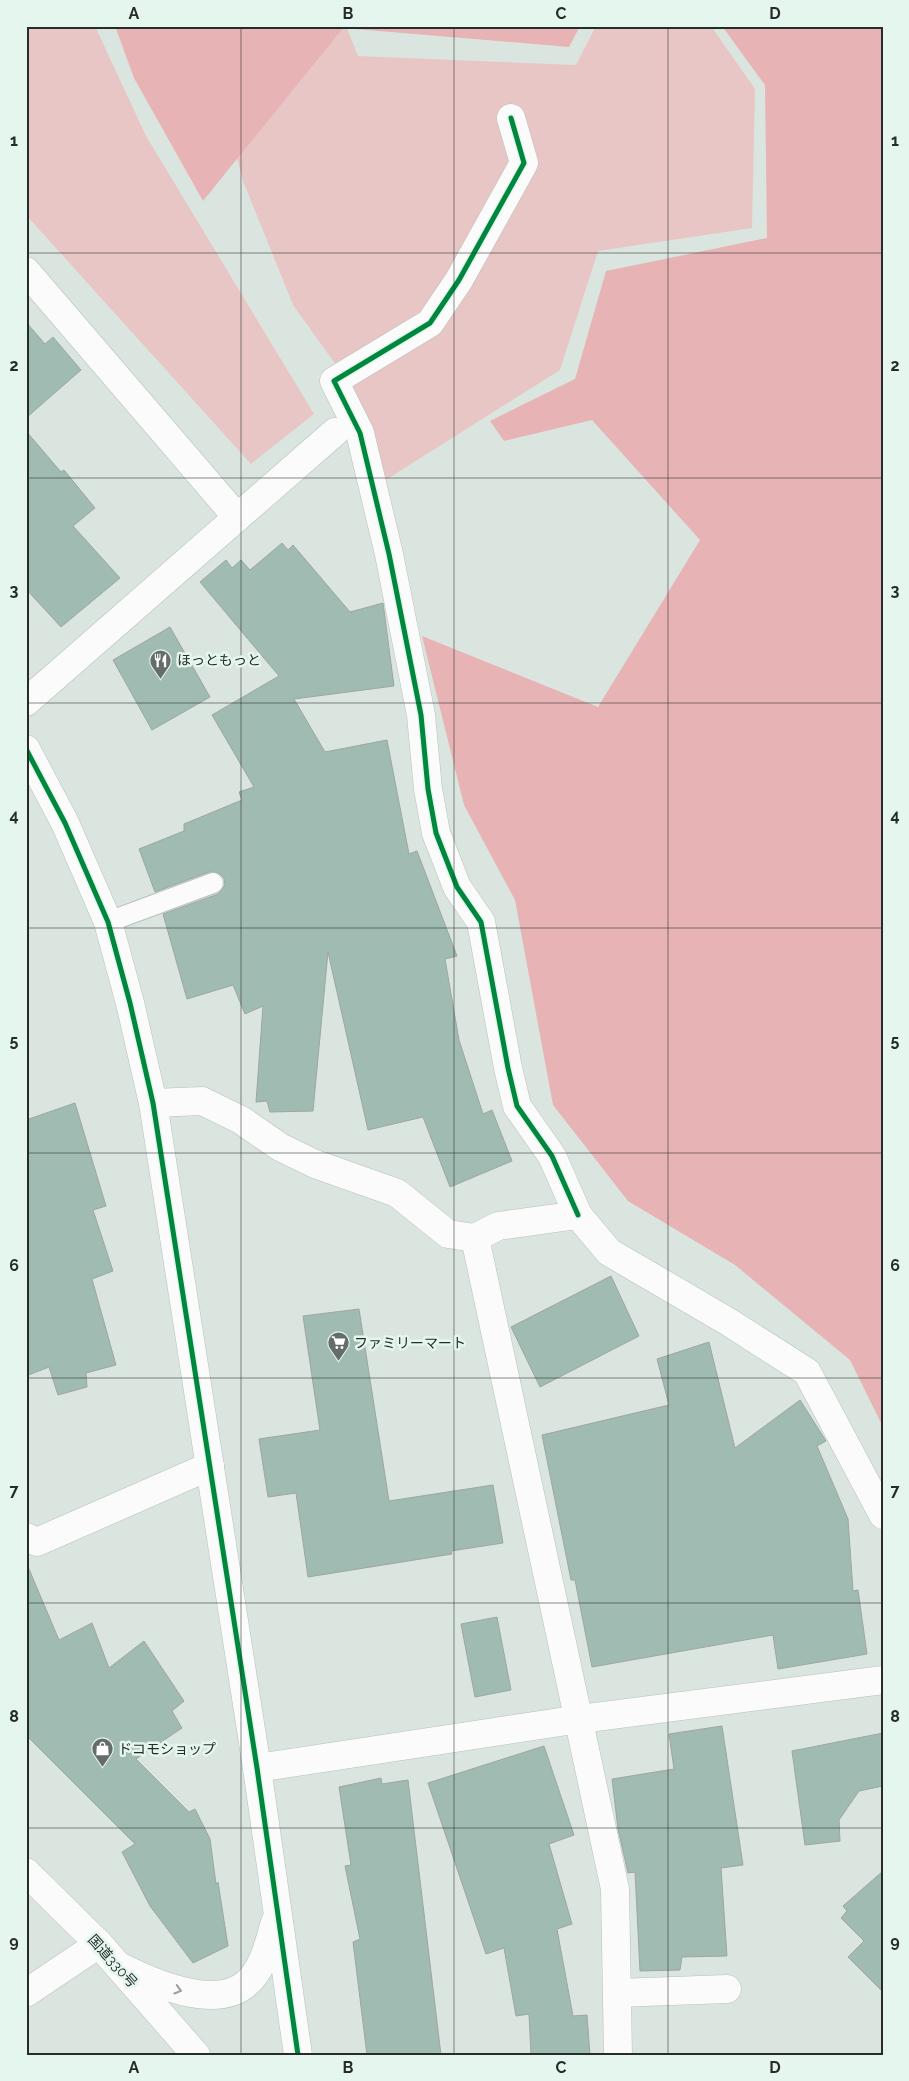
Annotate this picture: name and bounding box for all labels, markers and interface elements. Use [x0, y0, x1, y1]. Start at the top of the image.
text: A [129, 4, 140, 23]
text: B [343, 4, 354, 23]
text: C [556, 4, 567, 23]
text: D [769, 4, 781, 23]
text: 1 [10, 131, 18, 150]
text: 1 [891, 131, 899, 150]
text: 2 [9, 356, 19, 375]
text: 2 [890, 356, 900, 375]
text: 3 [10, 581, 19, 600]
text: 3 [891, 581, 900, 600]
restaurant icon: ほっともっと [149, 648, 173, 679]
place label: ほっともっと [177, 652, 261, 668]
text: 4 [9, 806, 19, 825]
text: 4 [890, 806, 900, 825]
text: 5 [10, 1031, 19, 1050]
text: 5 [891, 1031, 900, 1050]
text: 6 [9, 1256, 19, 1275]
text: 6 [890, 1256, 900, 1275]
supermarket icon: ファミリーマート [326, 1331, 350, 1362]
place label: ファミリーマート [354, 1335, 466, 1351]
text: 7 [10, 1481, 19, 1500]
text: 7 [891, 1481, 900, 1500]
text: 8 [9, 1707, 19, 1726]
text: 8 [890, 1707, 900, 1726]
shop icon: ドコモショップ [90, 1737, 114, 1768]
place label: ドコモショップ [118, 1741, 216, 1757]
street label: 国道330号 [85, 1931, 141, 1991]
text: 9 [9, 1932, 19, 1951]
text: 9 [890, 1932, 900, 1951]
one-way arrow [173, 1984, 181, 1994]
text: A [129, 2058, 140, 2077]
text: B [343, 2058, 354, 2077]
text: C [556, 2058, 567, 2077]
text: D [769, 2058, 781, 2077]

